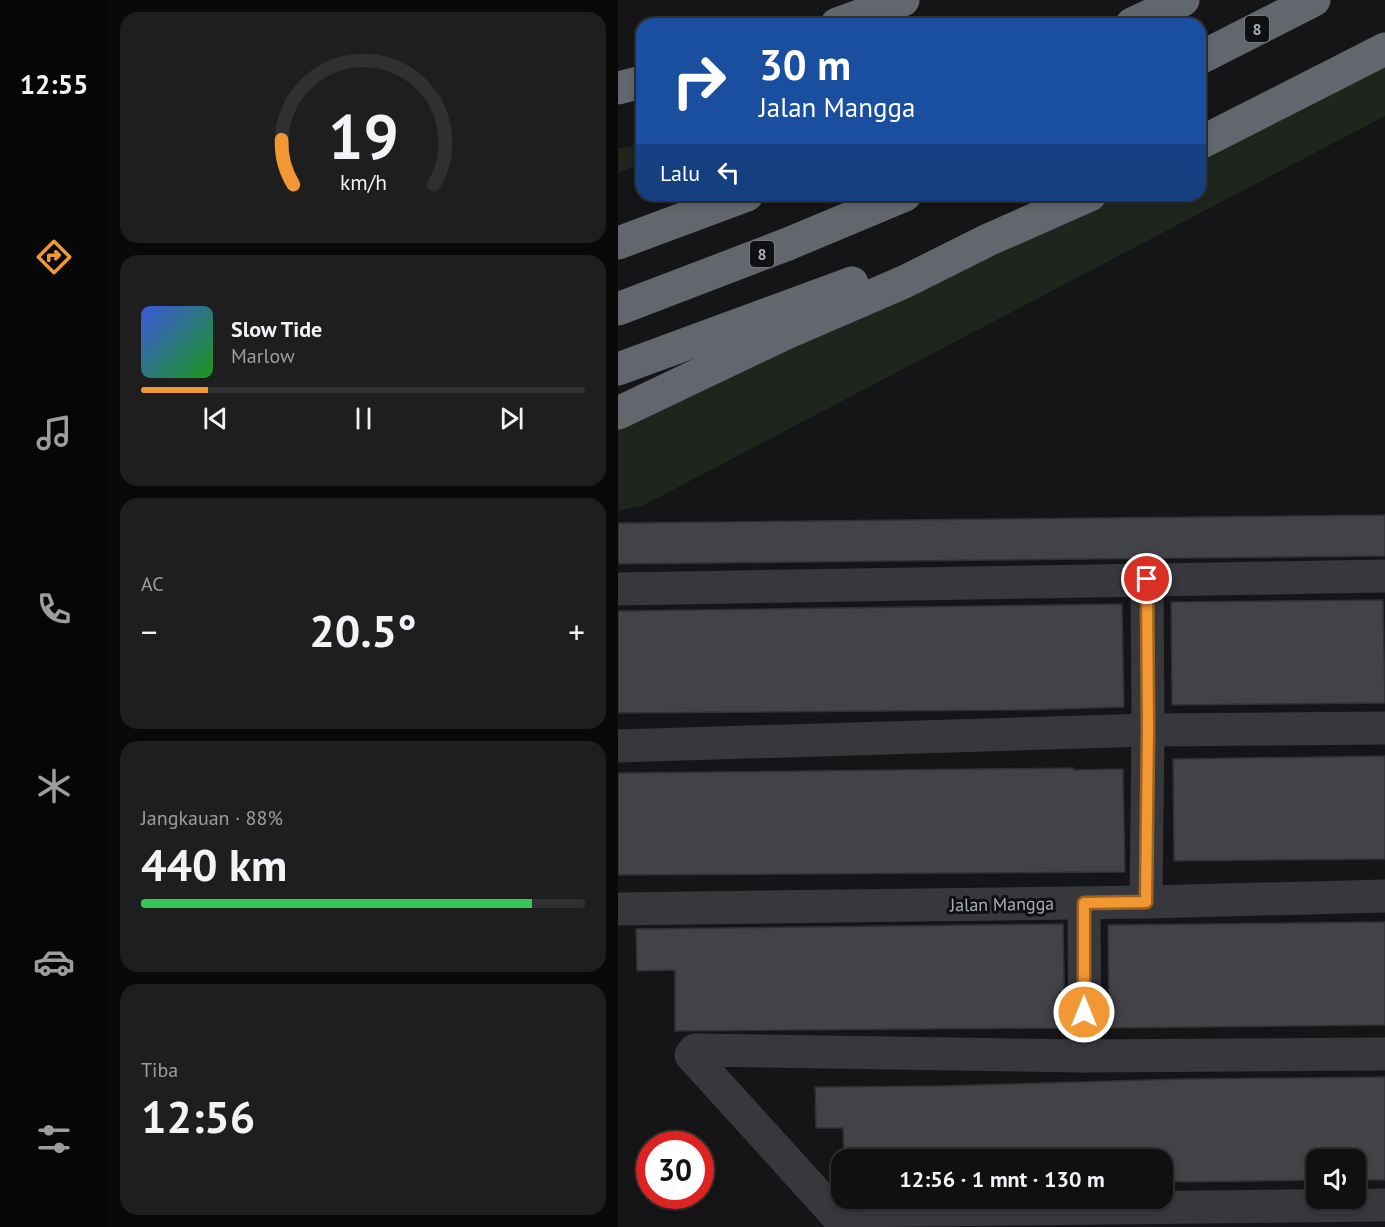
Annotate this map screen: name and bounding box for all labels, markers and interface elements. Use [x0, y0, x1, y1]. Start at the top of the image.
road number: 8 [1245, 16, 1269, 42]
text: 30 m [759, 37, 851, 92]
icon: right [660, 42, 738, 120]
text: 12:55 [20, 67, 88, 101]
text: Jalan Mangga [759, 90, 915, 124]
text: 19 [328, 95, 398, 176]
icon: left [712, 156, 745, 189]
text: Lalu [660, 159, 700, 187]
text: km/h [339, 168, 386, 196]
icon: directions [33, 236, 75, 278]
road number: 8 [750, 241, 774, 267]
text: Slow Tide [231, 315, 322, 343]
text: Marlow [231, 343, 295, 369]
icon: previous [199, 402, 232, 435]
icon: pause [347, 402, 380, 435]
icon: next [495, 402, 528, 435]
icon: music [33, 412, 75, 454]
pin [1121, 553, 1172, 604]
icon: arrive [1130, 562, 1163, 595]
text: AC [141, 571, 164, 597]
icon: phone [33, 588, 75, 630]
text: 20.5° [309, 601, 417, 659]
text: − [141, 610, 158, 653]
text: + [568, 610, 585, 653]
icon: climate [33, 765, 75, 807]
text: Jangkauan · 88% [141, 805, 283, 831]
text: 440 km [141, 835, 287, 893]
street label: Jalan Mangga [949, 892, 1054, 916]
icon: car [33, 941, 75, 983]
position arrow [1052, 980, 1116, 1044]
text: Tiba [141, 1057, 178, 1083]
text: 12:56 [141, 1087, 255, 1145]
icon: filters [33, 1118, 75, 1160]
speed limit sign: 30 [636, 1131, 714, 1209]
map controls [1306, 1149, 1366, 1209]
button: sound [1306, 1149, 1366, 1209]
text: 12:56 · 1 mnt · 130 m [899, 1165, 1105, 1193]

